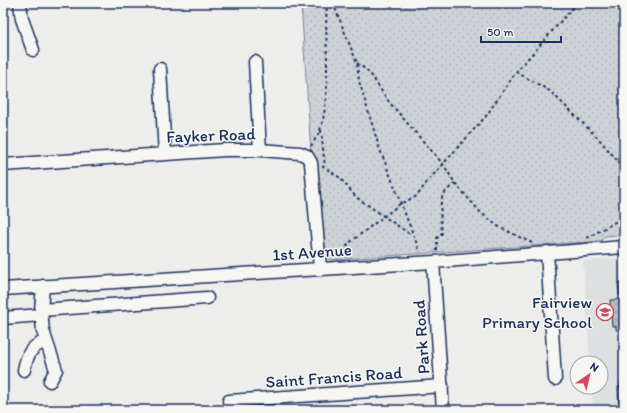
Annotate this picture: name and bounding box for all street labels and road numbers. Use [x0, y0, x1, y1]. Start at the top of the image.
street label: Fayker Road [166, 123, 257, 147]
street label: 1st Avenue [272, 239, 352, 265]
street label: Park Road [408, 298, 434, 375]
street label: Saint Francis Road [265, 362, 404, 392]

